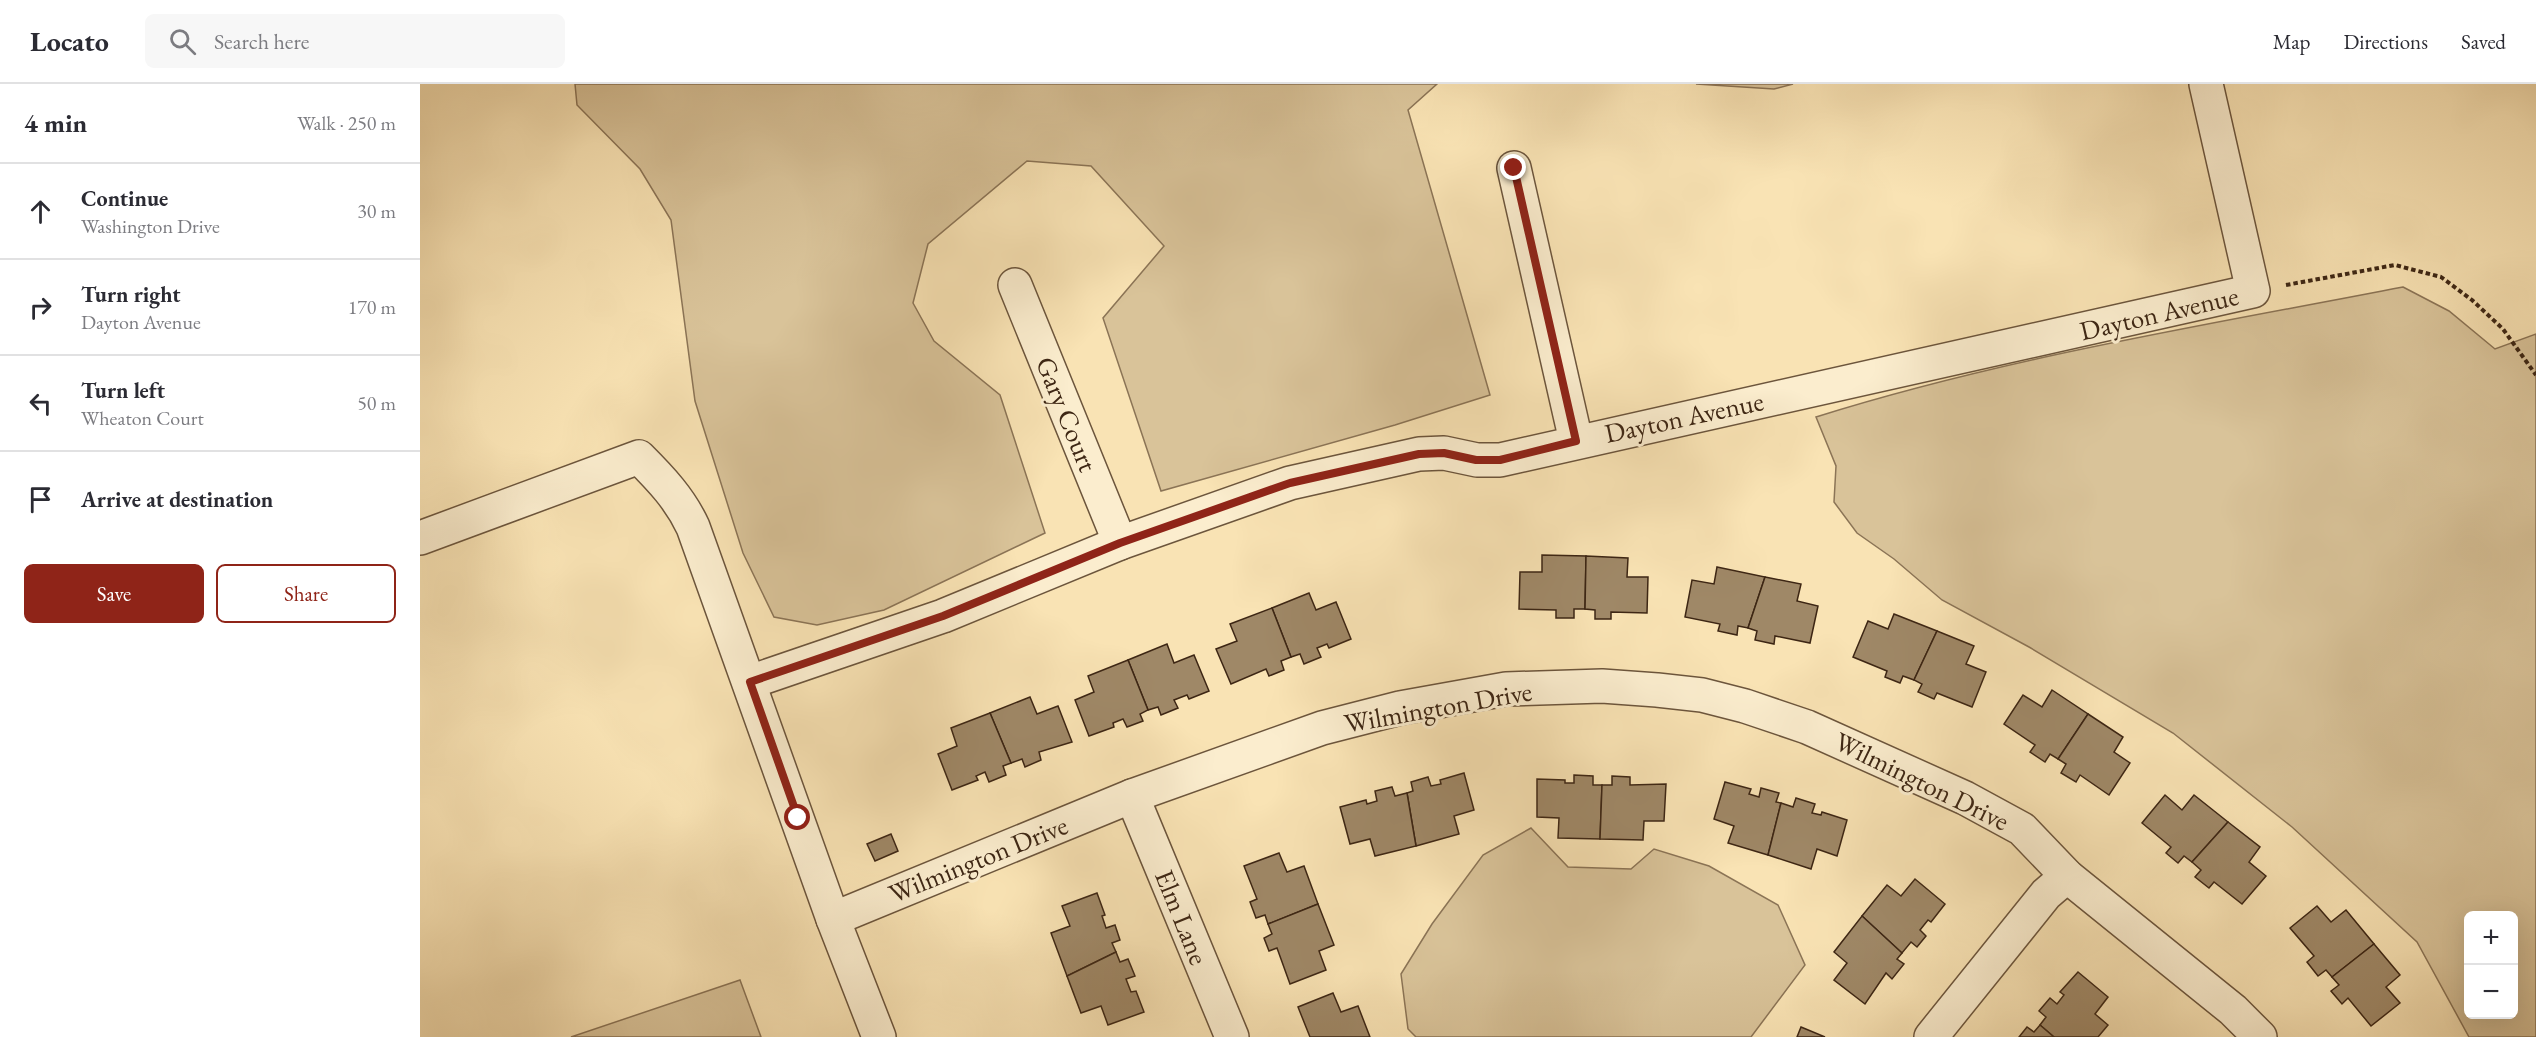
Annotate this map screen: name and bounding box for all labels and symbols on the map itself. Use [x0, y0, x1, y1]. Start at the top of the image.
route end [1500, 154, 1526, 180]
street label: Dayton Avenue [2076, 278, 2242, 348]
street label: Gary Court [1028, 351, 1106, 477]
street label: Dayton Avenue [1601, 383, 1767, 451]
street label: Wilmington Drive [1341, 673, 1535, 741]
street label: Wilmington Drive [1829, 724, 2015, 838]
route start [784, 804, 810, 830]
street label: Wilmington Drive [883, 807, 1073, 911]
street label: Elm Lane [1147, 864, 1217, 970]

